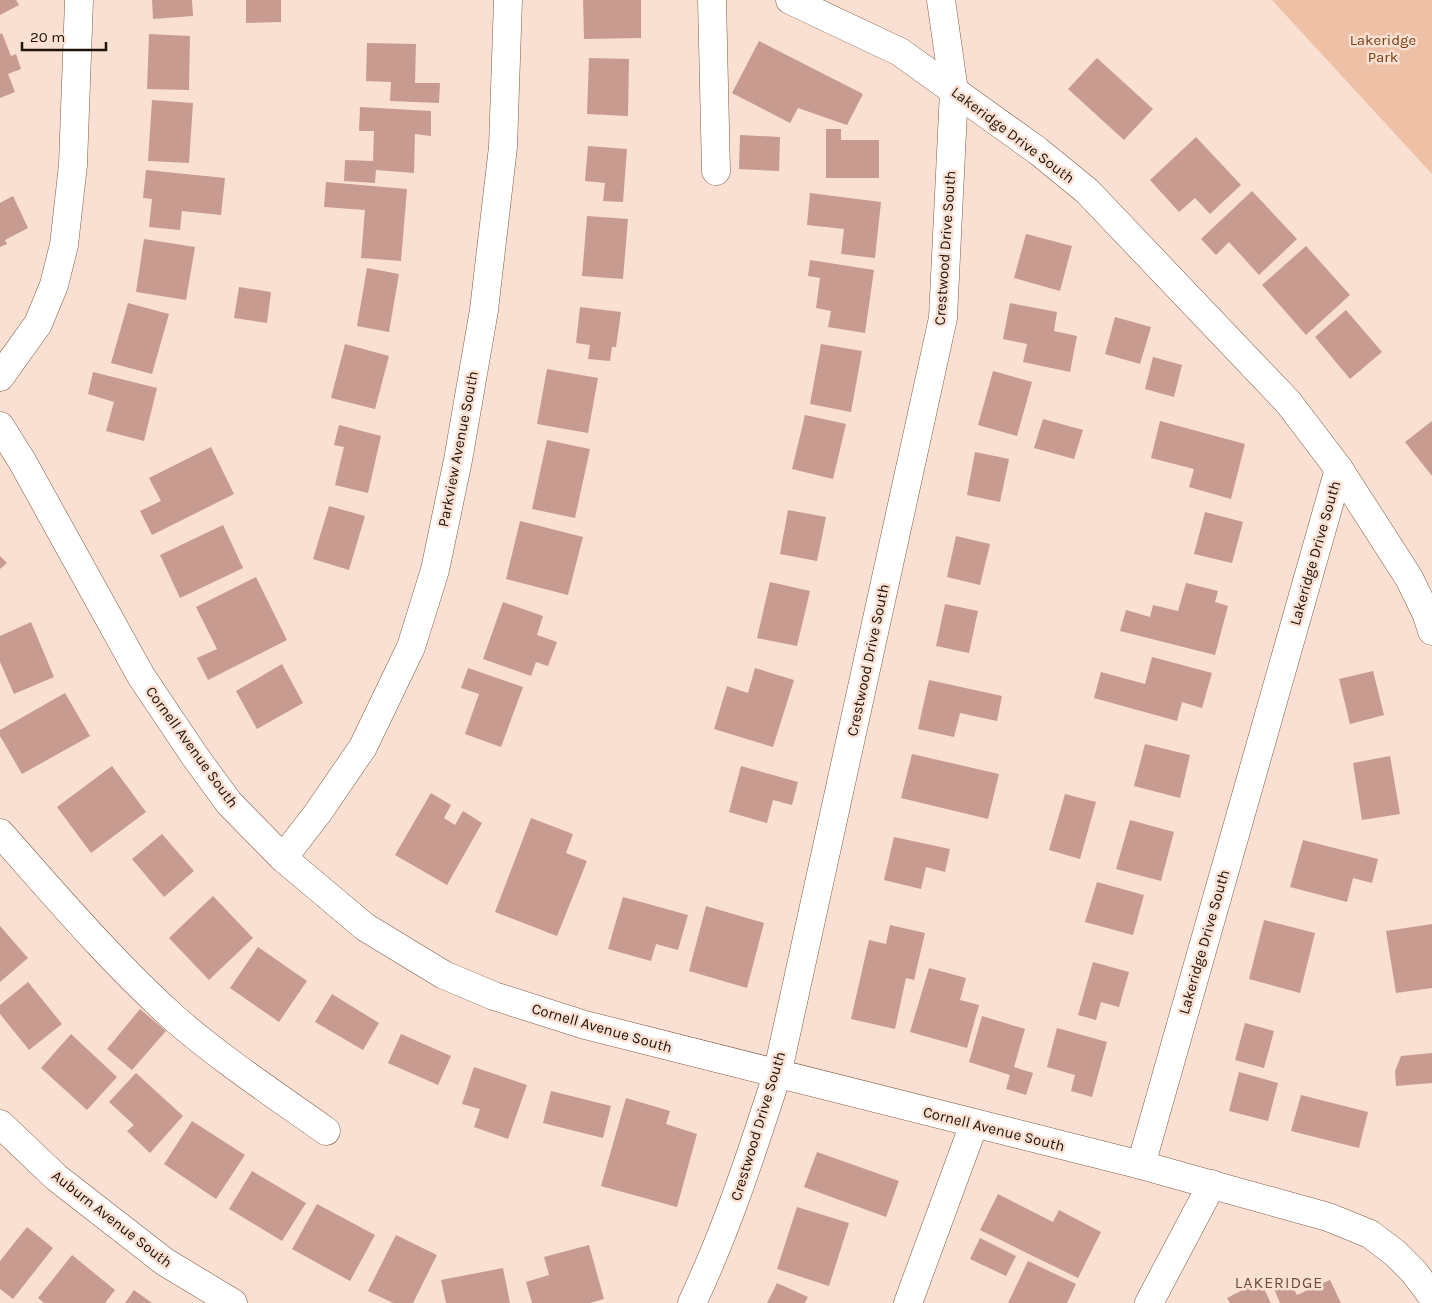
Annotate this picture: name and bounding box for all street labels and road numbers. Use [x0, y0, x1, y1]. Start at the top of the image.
street label: Lakeridge Drive South [948, 83, 1078, 187]
street label: Crestwood Drive South [931, 170, 959, 326]
street label: Parkview Avenue South [434, 369, 482, 529]
street label: Lakeridge Drive South [1286, 479, 1344, 627]
street label: Crestwood Drive South [843, 582, 893, 738]
street label: Cornell Avenue South [142, 683, 242, 811]
street label: Lakeridge Drive South [1175, 868, 1233, 1016]
street label: Cornell Avenue South [530, 999, 674, 1057]
street label: Crestwood Drive South [727, 1049, 789, 1203]
street label: Cornell Avenue South [921, 1103, 1067, 1155]
street label: Auburn Avenue South [48, 1166, 176, 1272]

